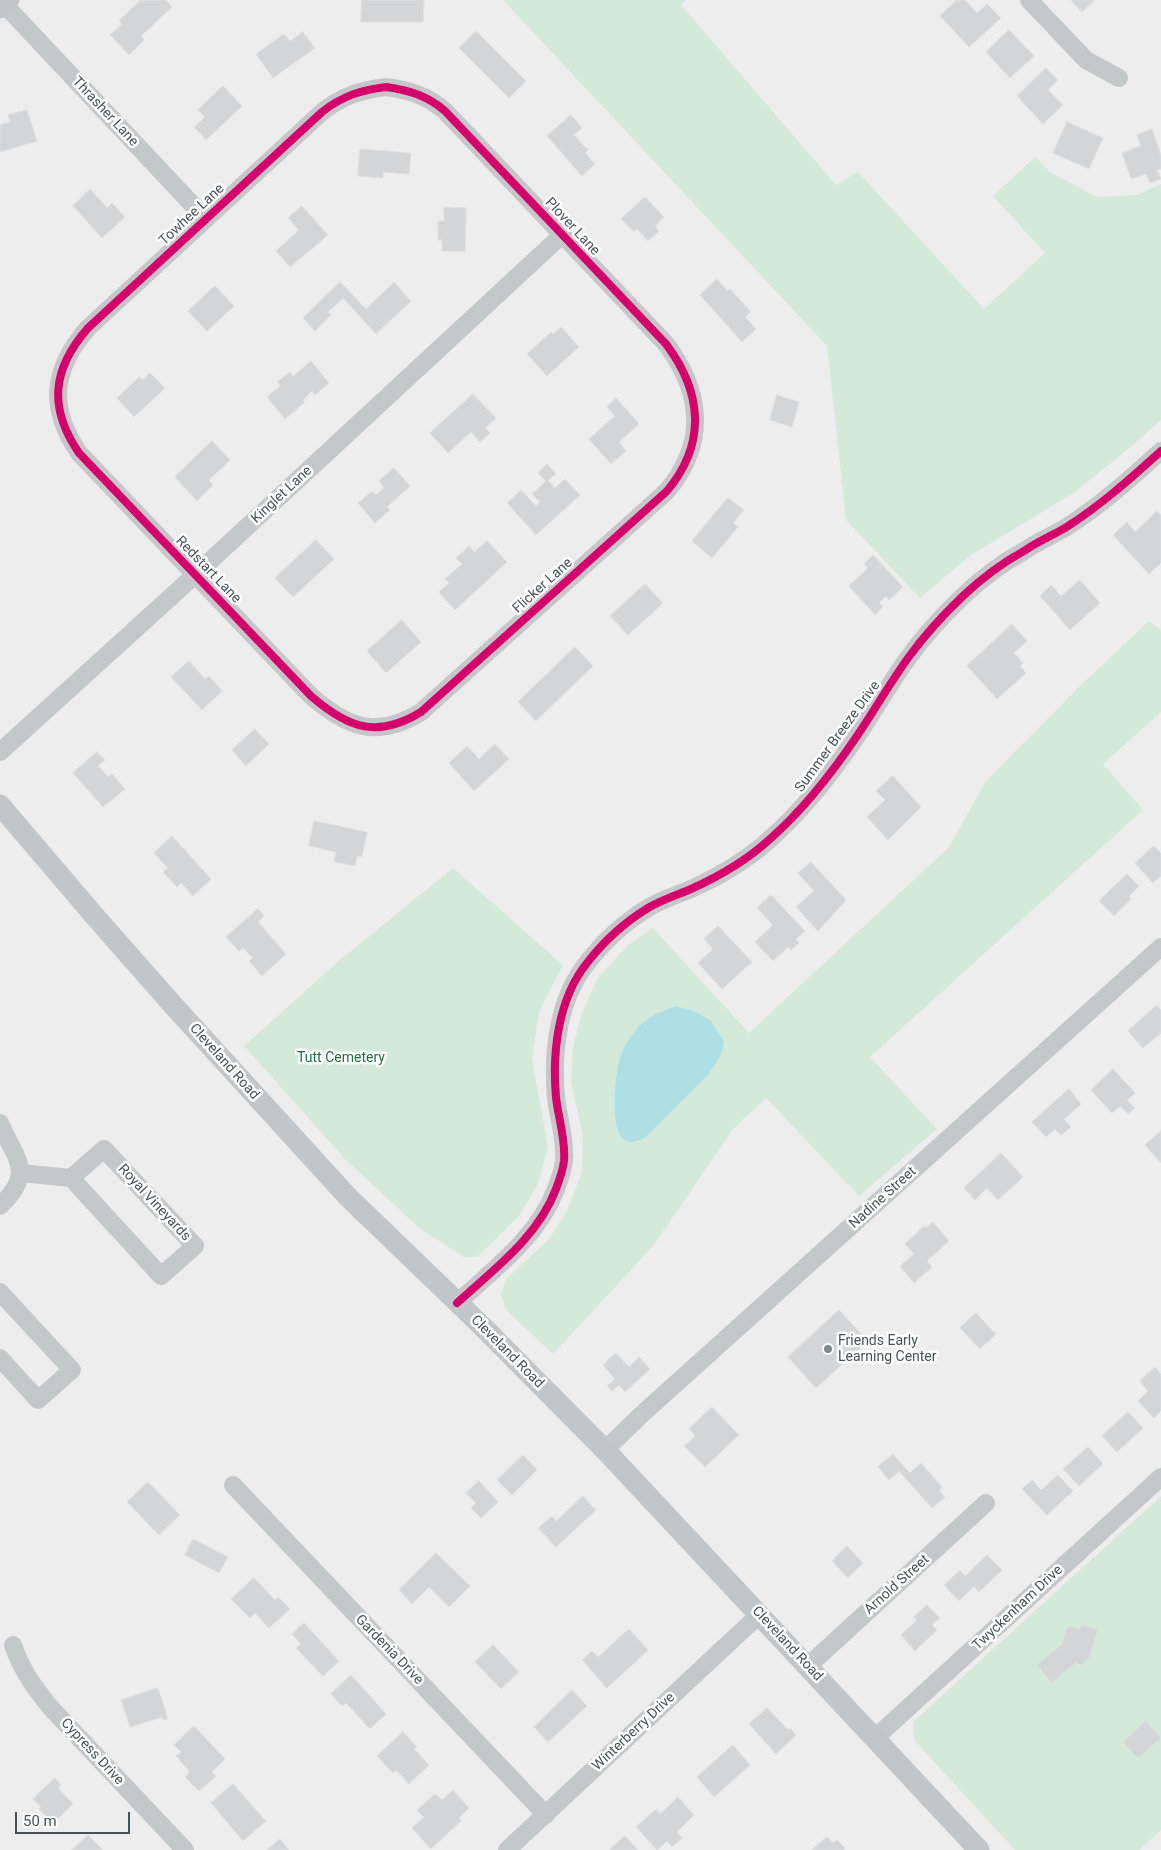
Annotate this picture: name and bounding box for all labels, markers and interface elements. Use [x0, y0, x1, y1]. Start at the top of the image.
street label: Thrasher Lane [68, 74, 142, 150]
street label: Towhee Lane [156, 181, 228, 249]
street label: Plover Lane [541, 195, 603, 259]
street label: Kinglet Lane [248, 463, 316, 527]
street label: Redstart Lane [172, 533, 244, 607]
street label: Flicker Lane [510, 555, 576, 617]
street label: Summer Breeze Drive [792, 678, 884, 796]
street label: Cleveland Road [186, 1021, 262, 1103]
park label: Tutt Cemetery [297, 1050, 385, 1066]
street label: Royal Vineyards [114, 1161, 194, 1245]
street label: Nadine Street [846, 1163, 920, 1233]
street label: Cleveland Road [467, 1312, 547, 1392]
place label: Friends Early Learning Center [838, 1333, 937, 1365]
marker: Friends Early Learning Center [822, 1343, 834, 1355]
street label: Arnold Street [861, 1552, 933, 1618]
street label: Twyckenham Drive [969, 1562, 1067, 1654]
street label: Cleveland Road [748, 1603, 826, 1685]
street label: Gardenia Drive [351, 1612, 427, 1688]
street label: Winterberry Drive [589, 1689, 679, 1775]
street label: Cypress Drive [57, 1715, 127, 1789]
scale bar [18, 1802, 132, 1834]
text: 50 m [23, 1812, 57, 1830]

